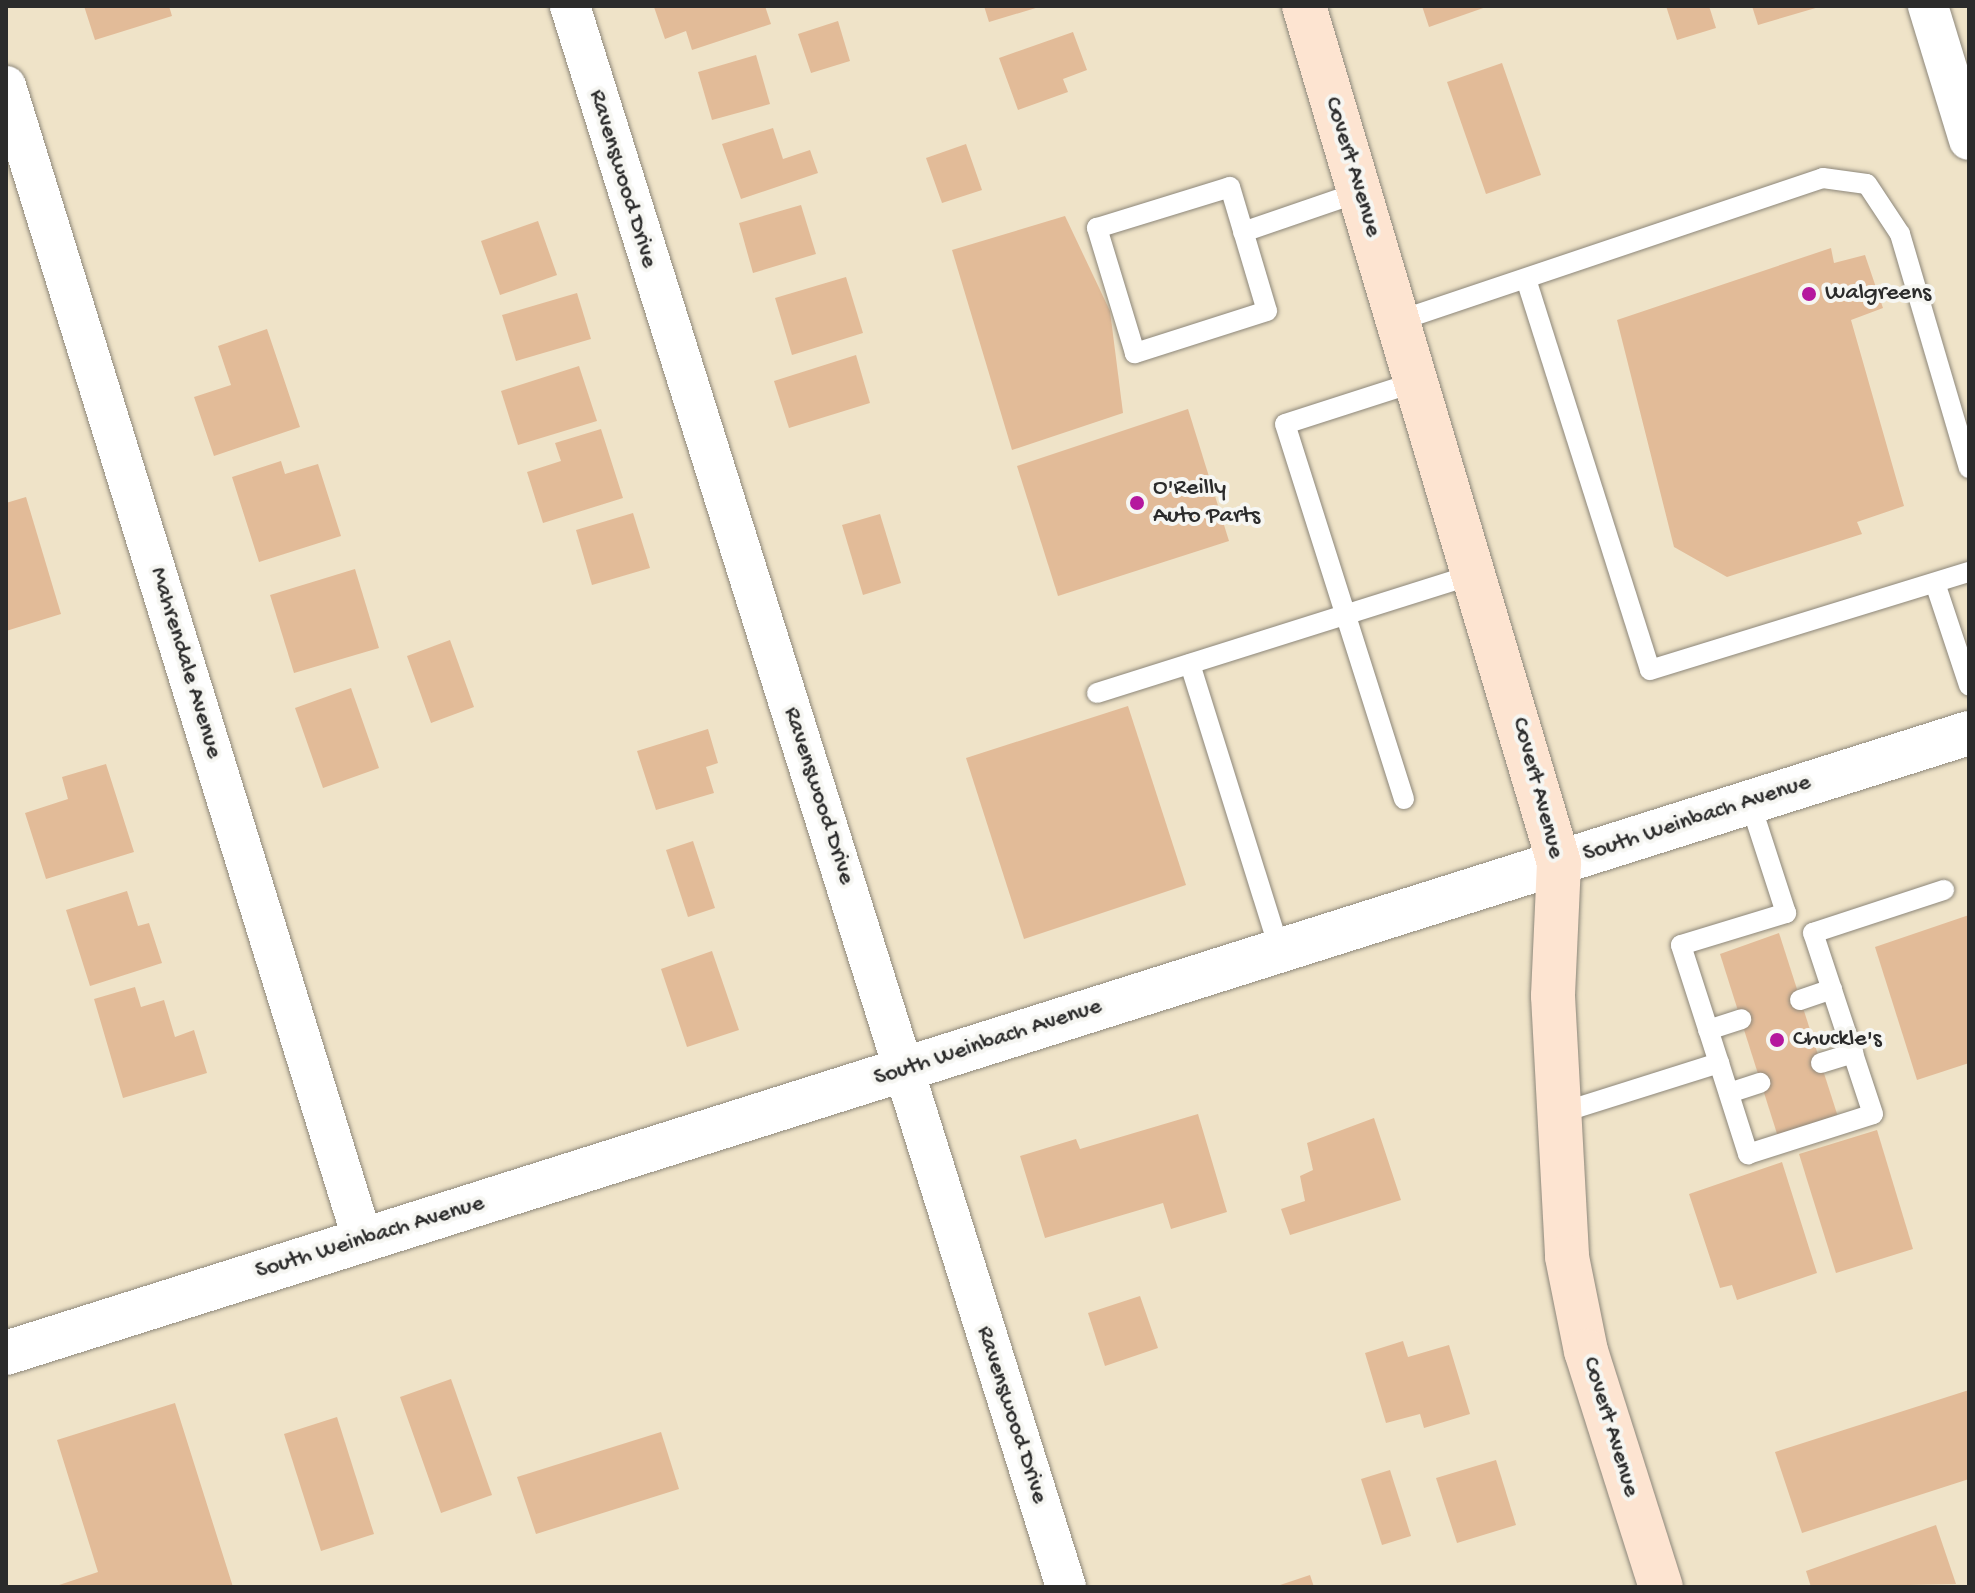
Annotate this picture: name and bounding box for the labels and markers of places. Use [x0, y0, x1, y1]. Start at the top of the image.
place label: Walgreens [1825, 280, 1931, 308]
marker: Walgreens [1800, 285, 1818, 303]
place label: O'Reilly Auto Parts [1153, 475, 1260, 531]
marker: O'Reilly Auto Parts [1128, 494, 1146, 512]
place label: Chuckle's [1793, 1026, 1882, 1054]
marker: Chuckle's [1768, 1031, 1786, 1049]

